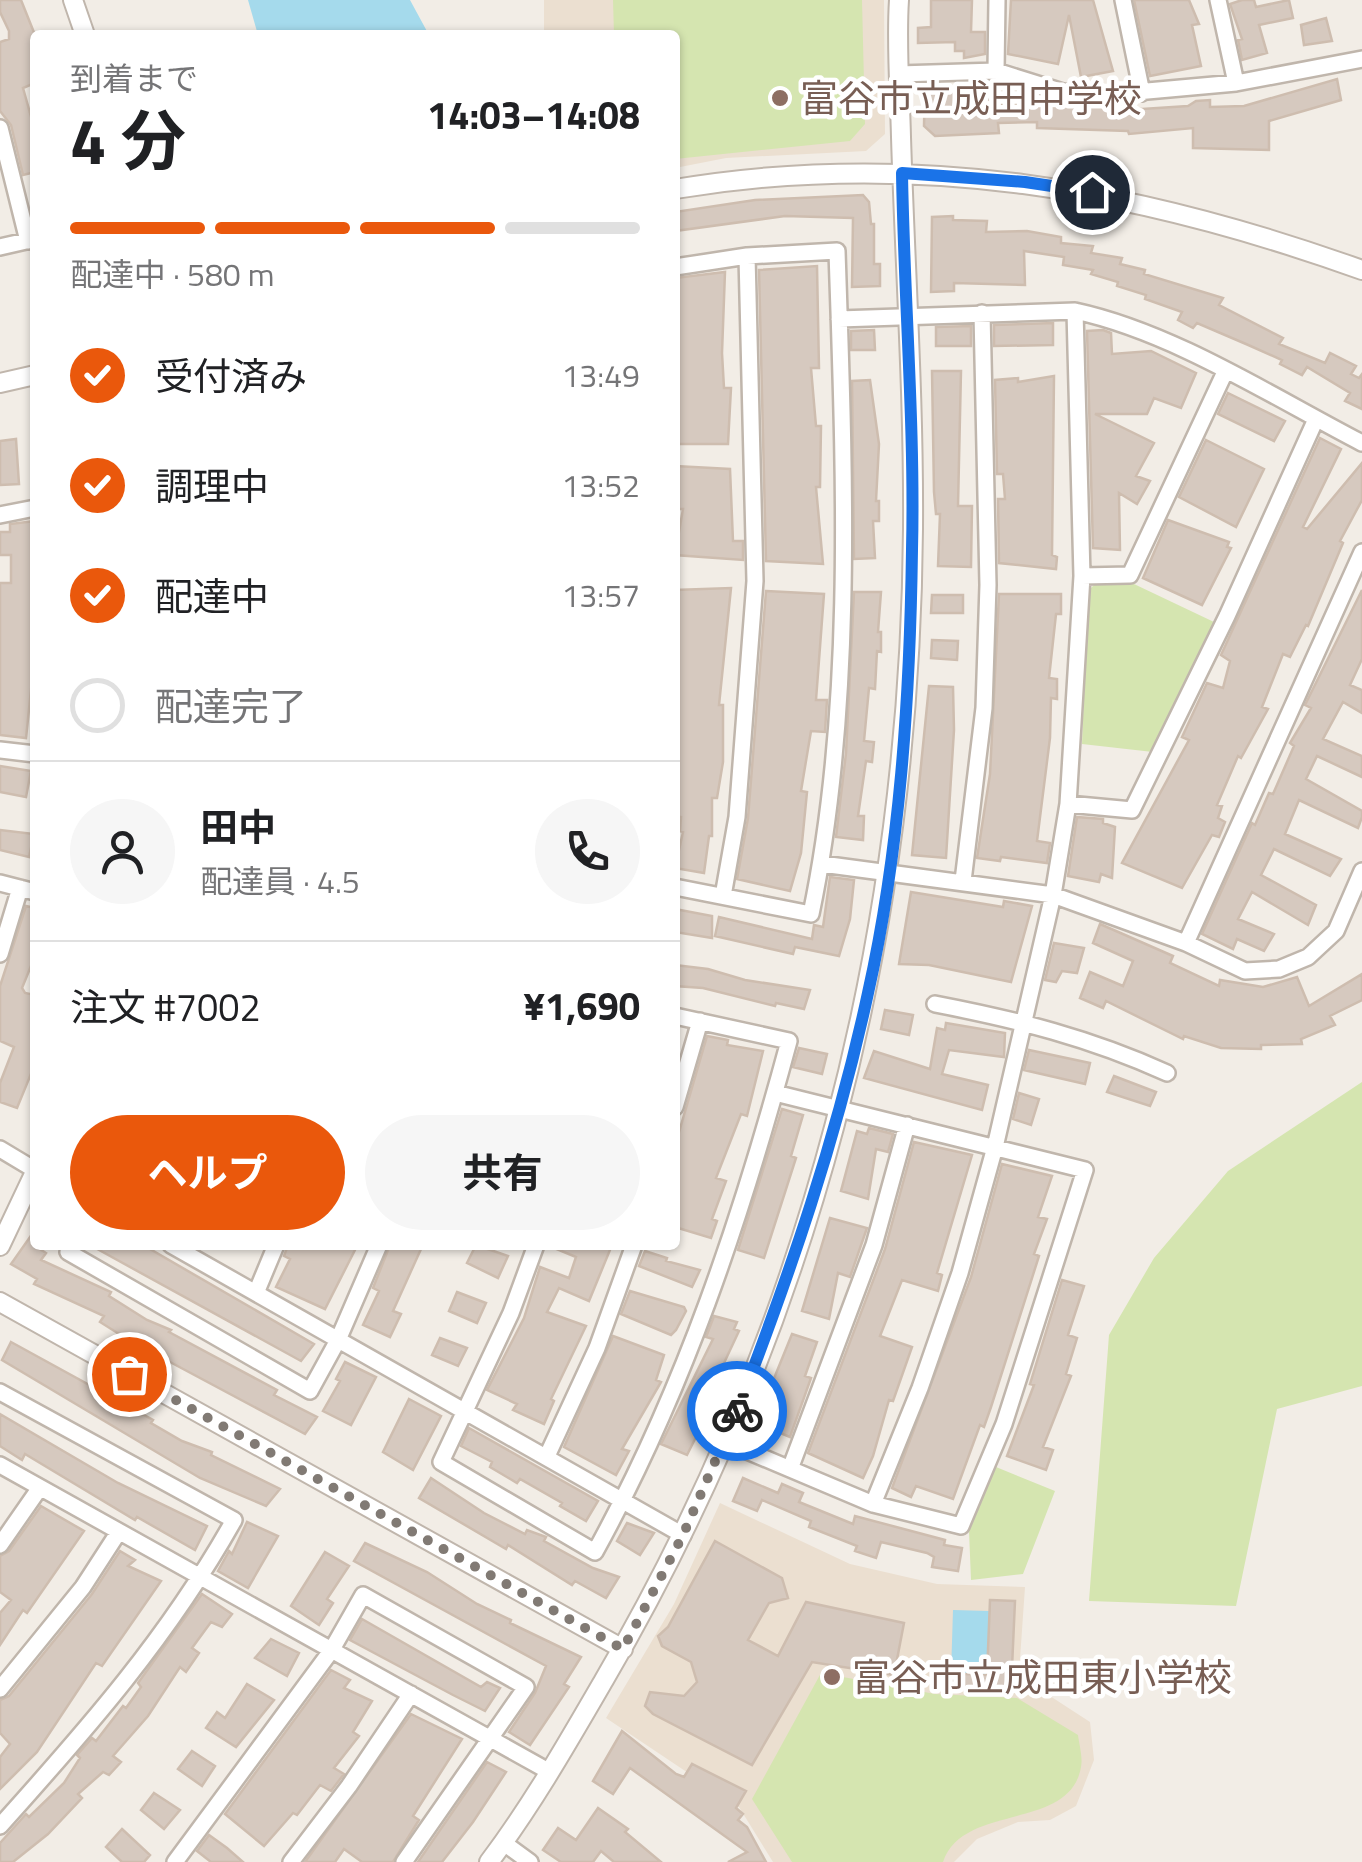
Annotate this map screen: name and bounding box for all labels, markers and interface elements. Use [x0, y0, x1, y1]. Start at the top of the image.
text: 到着まで [70, 54, 198, 102]
place label: 富谷市立成田中学校 [800, 69, 1142, 127]
text: 14:03–14:08 [427, 86, 640, 144]
marker: 富谷市立成田中学校 [769, 87, 791, 109]
text: 4 分 [70, 90, 186, 189]
pin [1050, 150, 1135, 235]
icon: home [1065, 165, 1120, 220]
text: 配達中 · 580 m [70, 250, 275, 298]
text: 受付済み [155, 347, 307, 405]
icon: check [70, 348, 125, 403]
text: 13:49 [561, 351, 640, 399]
text: 調理中 [155, 457, 269, 515]
icon: check [70, 458, 125, 513]
text: 13:52 [561, 461, 640, 509]
text: 配達中 [155, 567, 269, 625]
icon: check [70, 568, 125, 623]
text: 13:57 [561, 571, 640, 619]
text: 配達完了 [155, 677, 307, 735]
text: 田中 [200, 798, 276, 856]
button: person [70, 799, 175, 904]
button: phone [535, 799, 640, 904]
text: 配達員 · 4.5 [200, 857, 360, 905]
text: ¥1,690 [524, 977, 640, 1035]
text: 注文 #7002 [70, 978, 261, 1036]
button: ヘルプ [70, 1115, 345, 1230]
button: 共有 [365, 1115, 640, 1230]
pin [87, 1332, 172, 1417]
icon: bag [102, 1347, 157, 1402]
courier [687, 1361, 787, 1461]
icon: bike [710, 1384, 765, 1439]
place label: 富谷市立成田東小学校 [852, 1648, 1232, 1706]
marker: 富谷市立成田東小学校 [821, 1666, 843, 1688]

